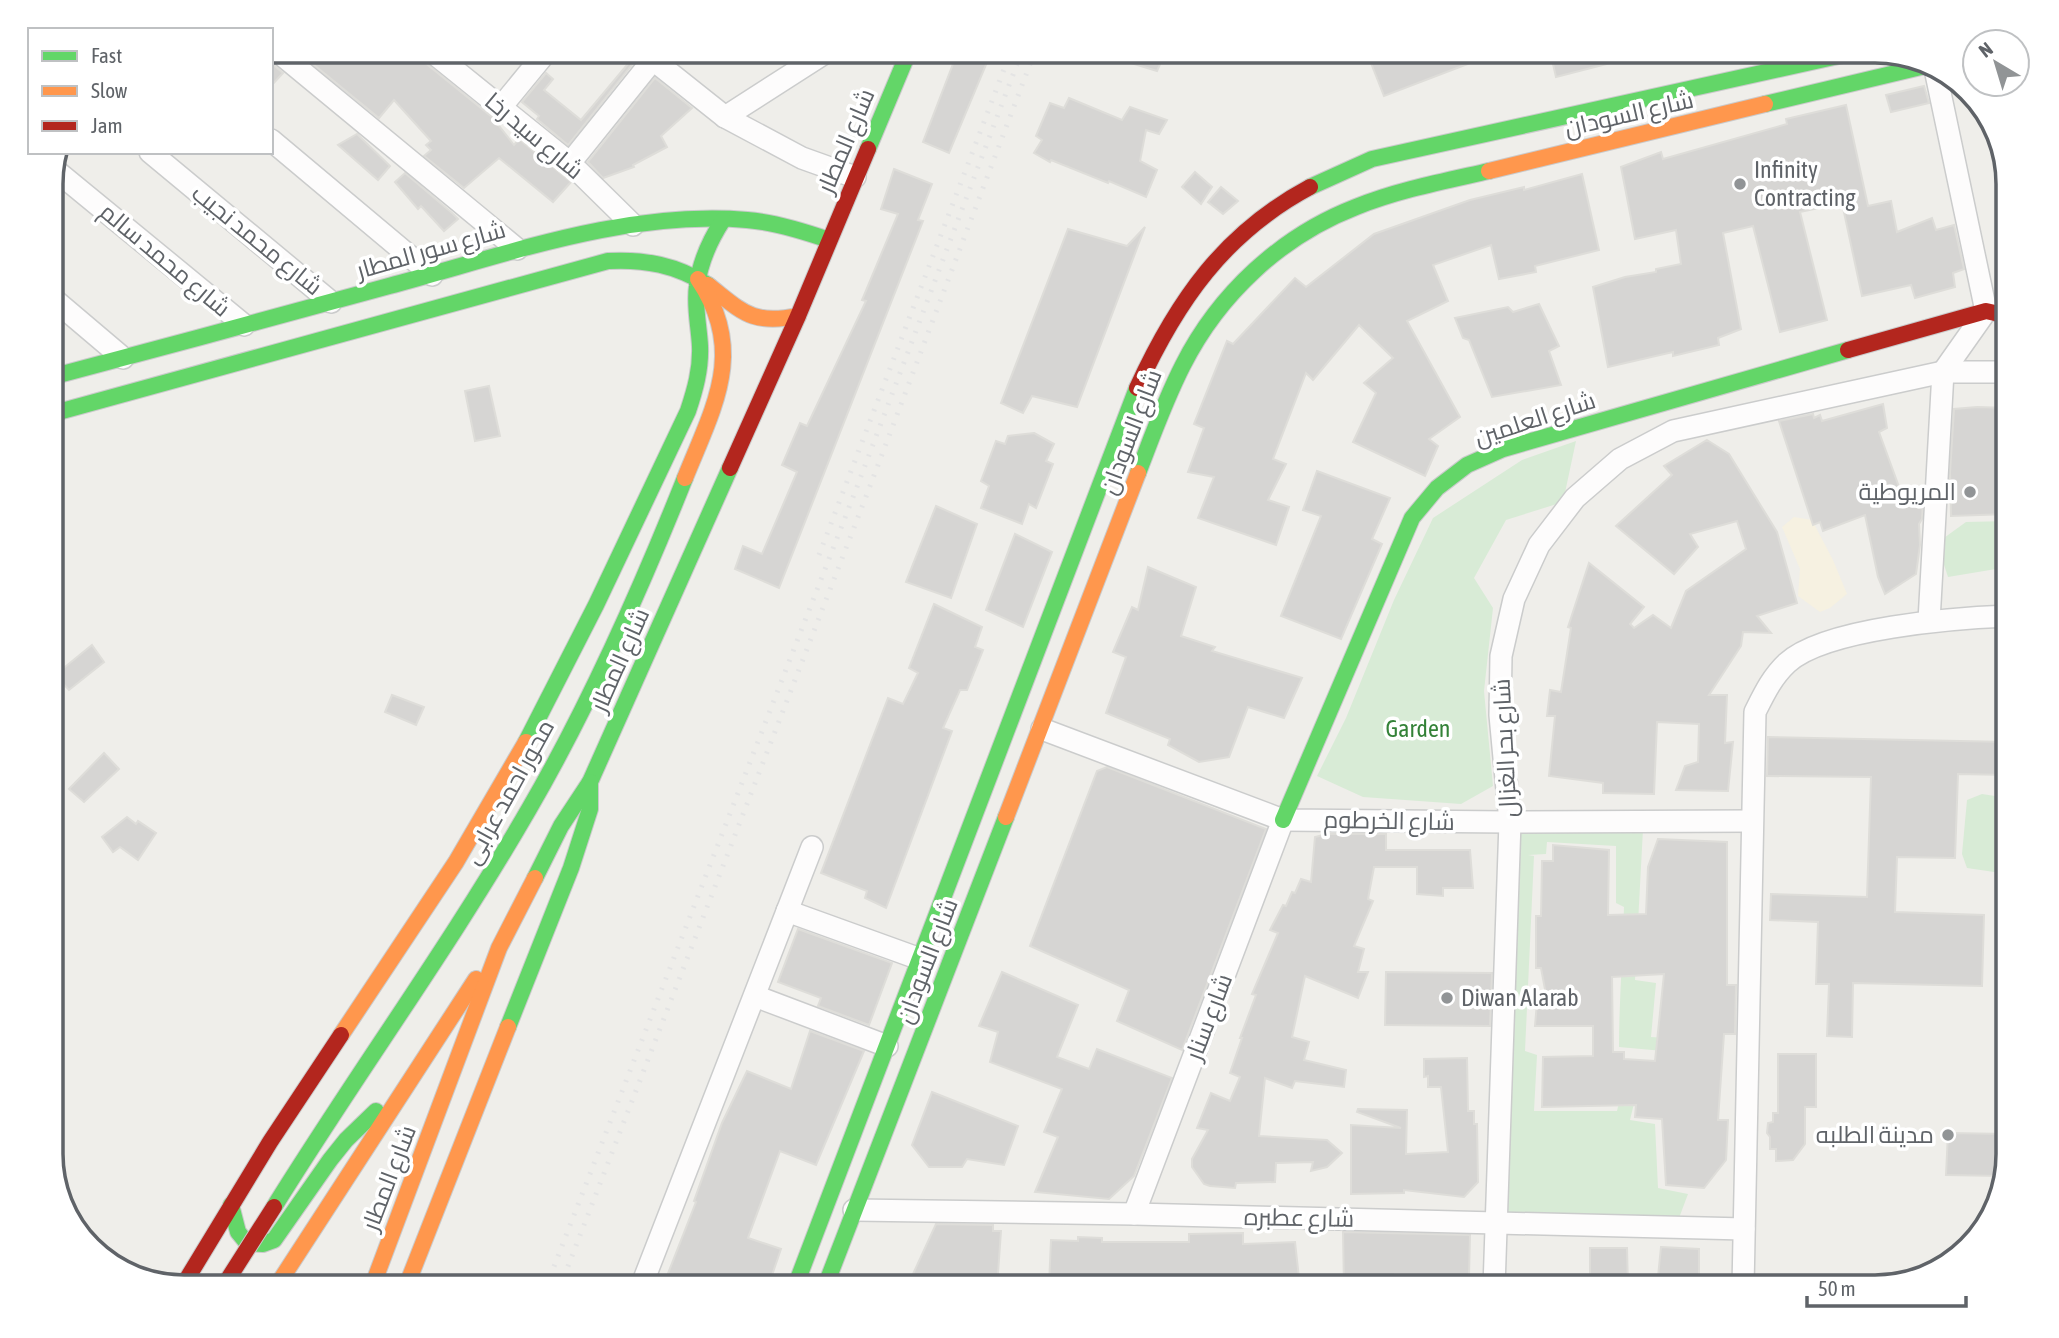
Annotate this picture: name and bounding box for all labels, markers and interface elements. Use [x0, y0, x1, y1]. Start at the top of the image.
legend [28, 28, 273, 154]
north arrow [1961, 28, 2031, 98]
text: N [1974, 37, 1997, 62]
text: Fast [91, 43, 122, 67]
text: Slow [91, 78, 128, 102]
street label: شارع المطار [811, 85, 882, 200]
street label: شارع السودان [1562, 86, 1697, 144]
street label: شارع سيد رخا [478, 87, 589, 187]
text: Jam [91, 113, 123, 137]
place label: Infinity Contracting [1754, 156, 1856, 211]
marker: Infinity Contracting [1732, 176, 1748, 192]
street label: شارع محمد نجيب [185, 179, 328, 303]
street label: شارع محمد سالم [93, 197, 236, 324]
street label: شارع سور المطار [351, 215, 509, 287]
street label: شارع السودان [1094, 366, 1169, 499]
street label: شارع العلمين [1471, 386, 1600, 454]
place label: المريوطية [1859, 478, 1956, 505]
marker: المريوطية [1962, 484, 1978, 500]
street label: شارع المطار [584, 604, 657, 719]
street label: شارع بحر الغزال [1487, 678, 1525, 818]
street label: محور احمد عرابى [458, 715, 560, 869]
park label: Garden [1386, 715, 1450, 742]
street label: شارع الخرطوم [1323, 806, 1455, 838]
street label: شارع السودان [890, 895, 965, 1028]
street label: شارع سنار [1179, 970, 1240, 1067]
place label: Diwan Alarab [1461, 984, 1579, 1011]
marker: Diwan Alarab [1439, 990, 1455, 1006]
street label: شارع المطار [355, 1121, 424, 1237]
place label: مدينة الطلبه [1816, 1121, 1934, 1148]
marker: مدينة الطلبه [1940, 1127, 1956, 1143]
street label: شارع عطبره [1244, 1203, 1354, 1235]
scale bar [1807, 1264, 1966, 1308]
text: 50 m [1818, 1276, 1856, 1300]

